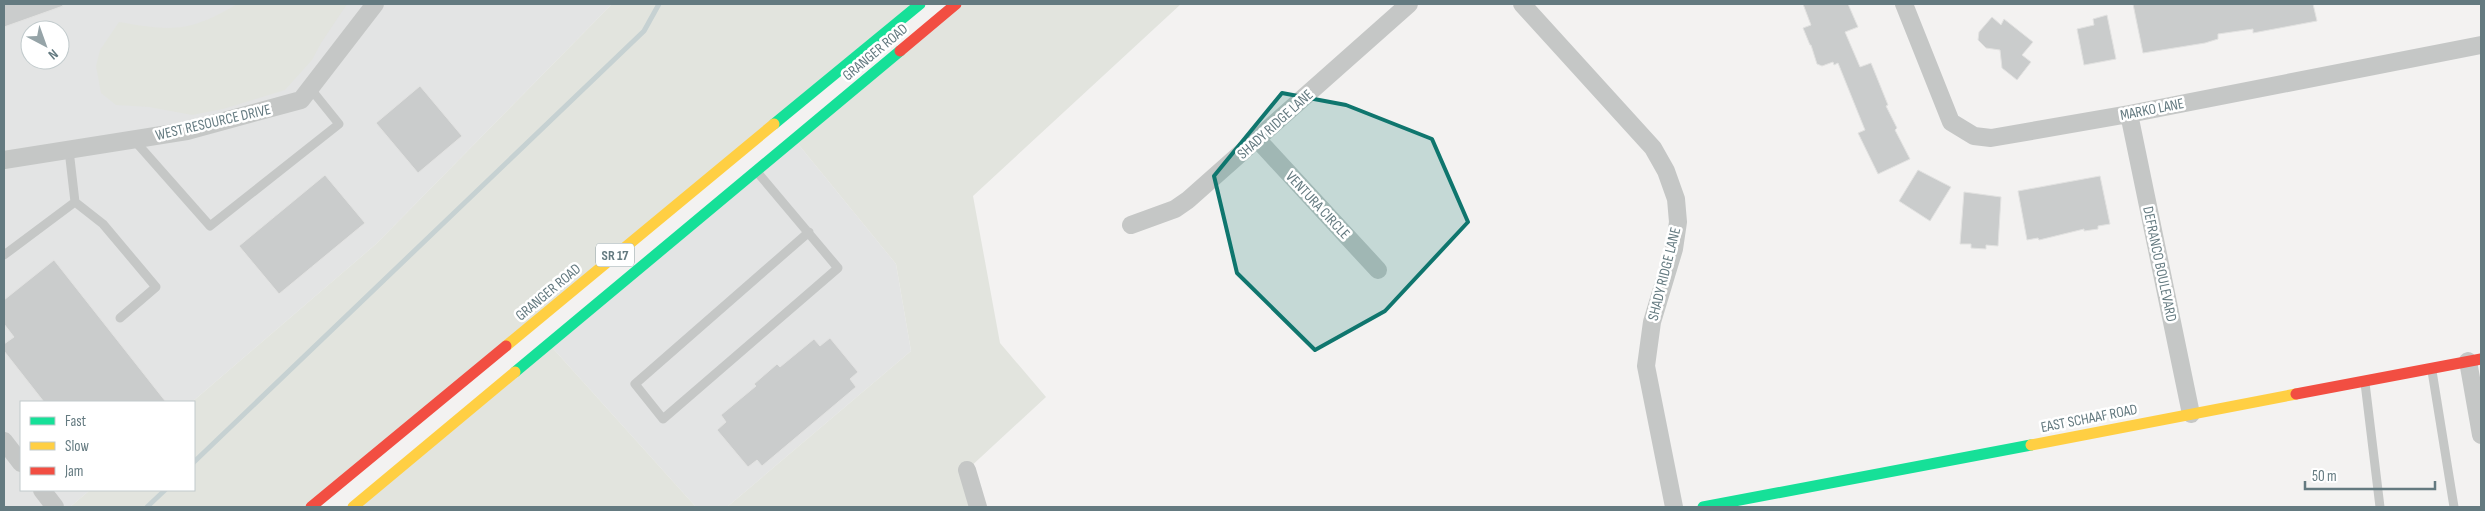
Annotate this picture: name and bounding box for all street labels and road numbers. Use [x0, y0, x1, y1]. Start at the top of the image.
street label: GRANGER ROAD [839, 20, 912, 85]
street label: SHADY RIDGE LANE [1233, 85, 1317, 163]
street label: MARKO LANE [2119, 94, 2186, 125]
street label: WEST RESOURCE DRIVE [153, 100, 273, 145]
street label: VENTURA CIRCLE [1281, 167, 1354, 243]
street label: DEFRANCO BOULEVARD [2138, 205, 2181, 324]
street label: SHADY RIDGE LANE [1644, 225, 1685, 323]
road number: SR 17 [596, 244, 634, 266]
street label: GRANGER ROAD [512, 260, 585, 325]
street label: EAST SCHAAF ROAD [2039, 400, 2139, 437]

